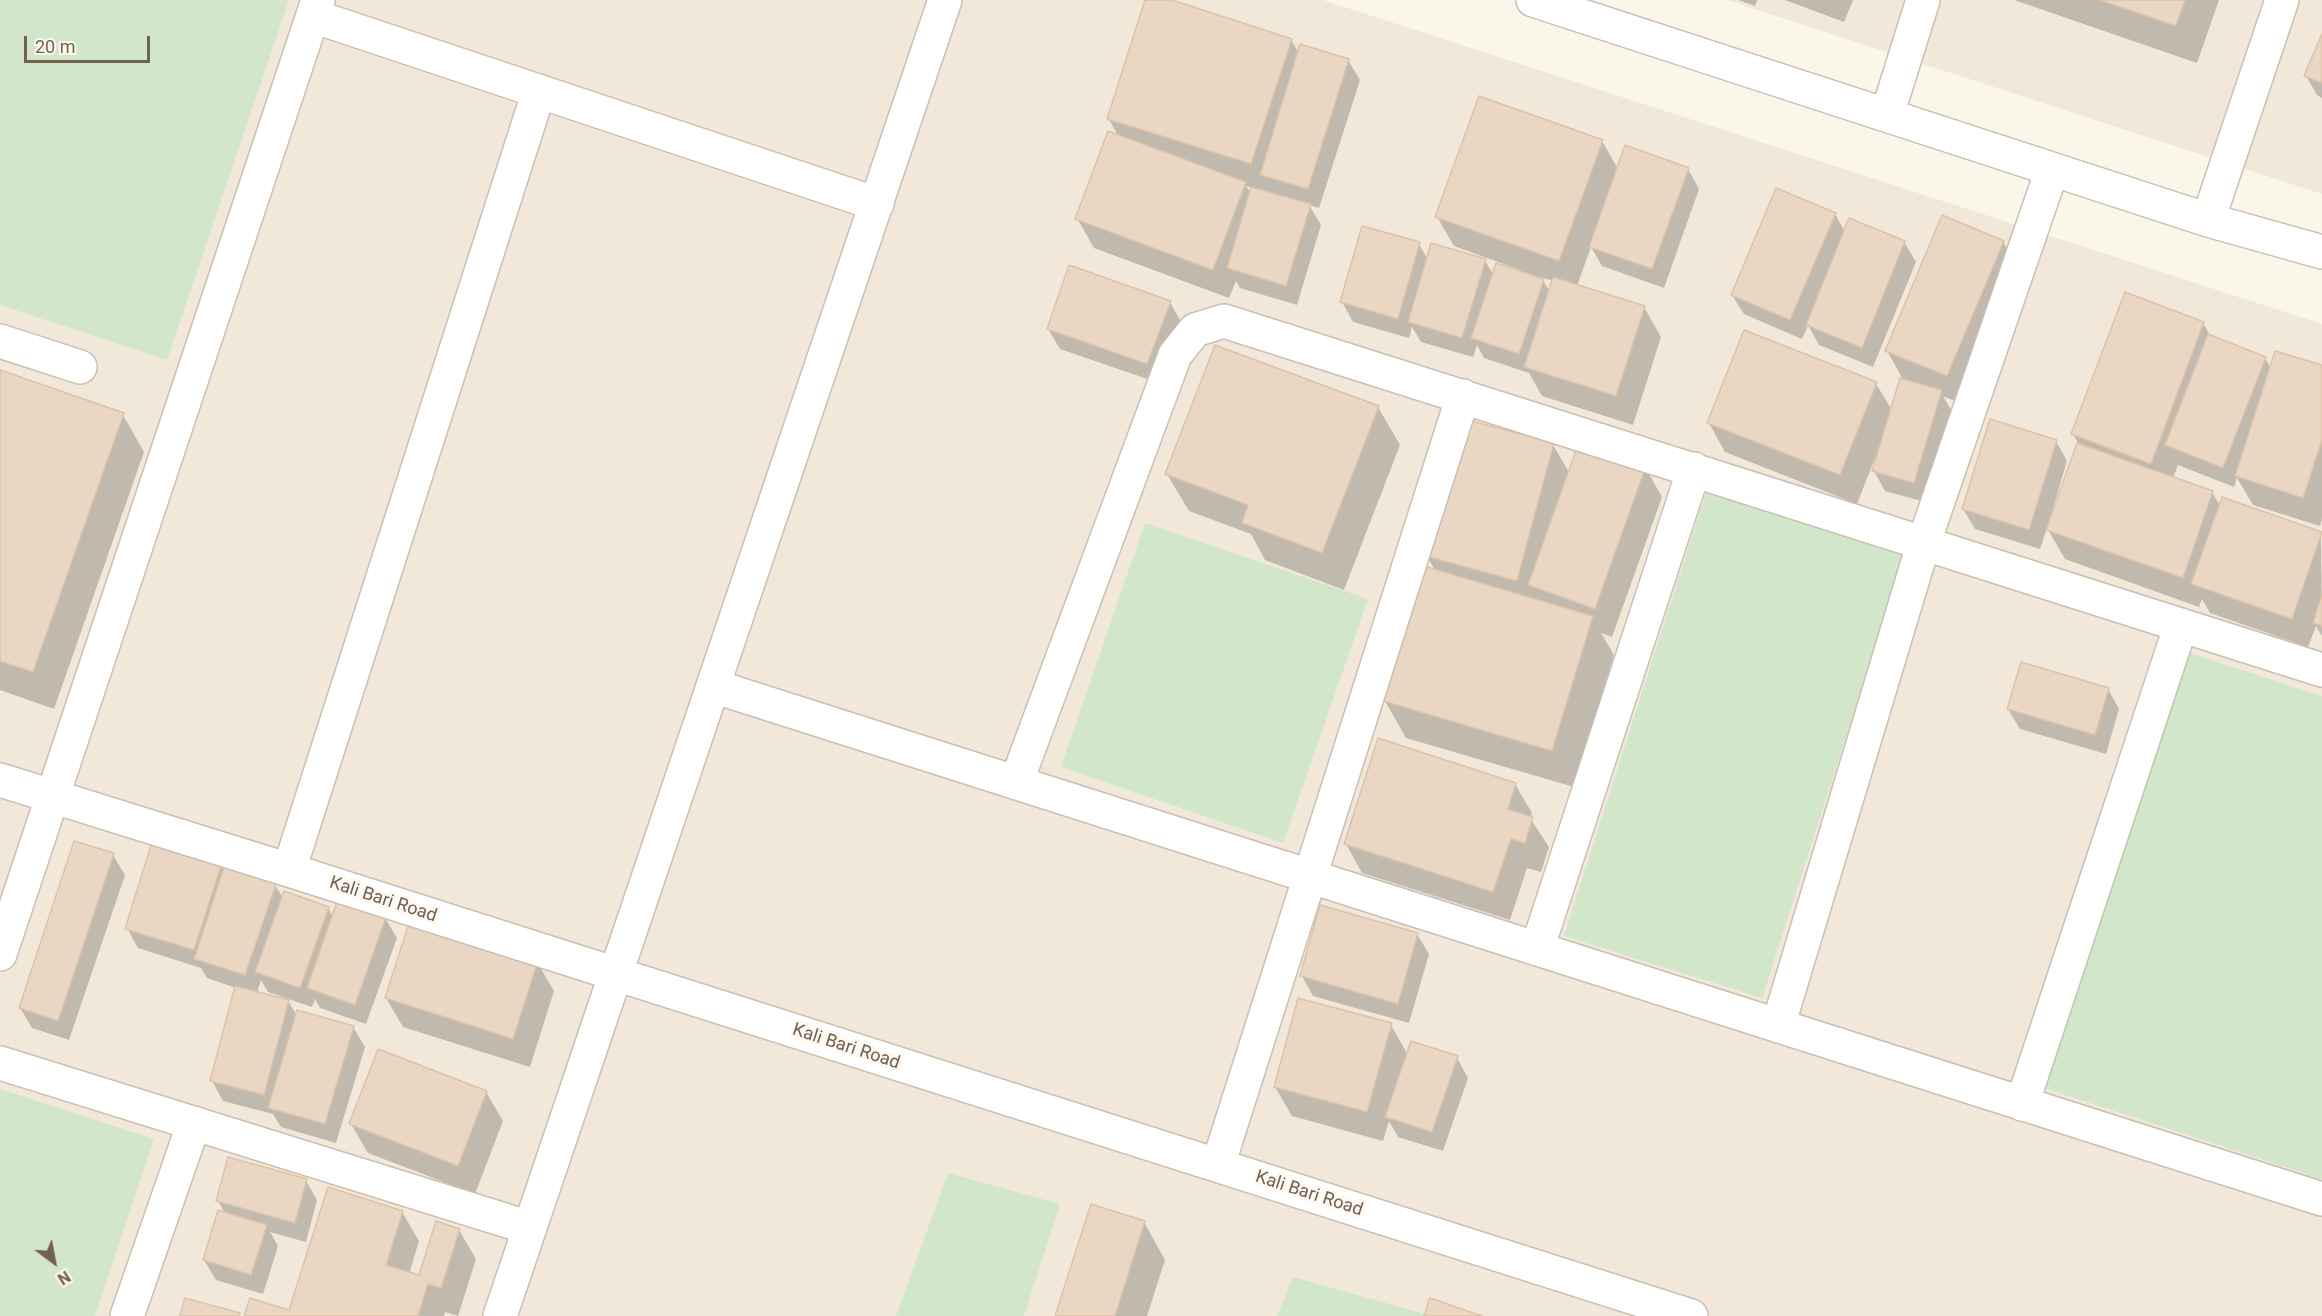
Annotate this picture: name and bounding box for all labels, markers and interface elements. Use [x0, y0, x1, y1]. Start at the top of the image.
scale bar [27, 24, 153, 62]
text: 20 m [35, 36, 75, 57]
street label: Kali Bari Road [327, 872, 439, 928]
street label: Kali Bari Road [790, 1019, 902, 1075]
street label: Kali Bari Road [1253, 1166, 1365, 1222]
north arrow [24, 1232, 84, 1292]
text: N [54, 1267, 74, 1289]

